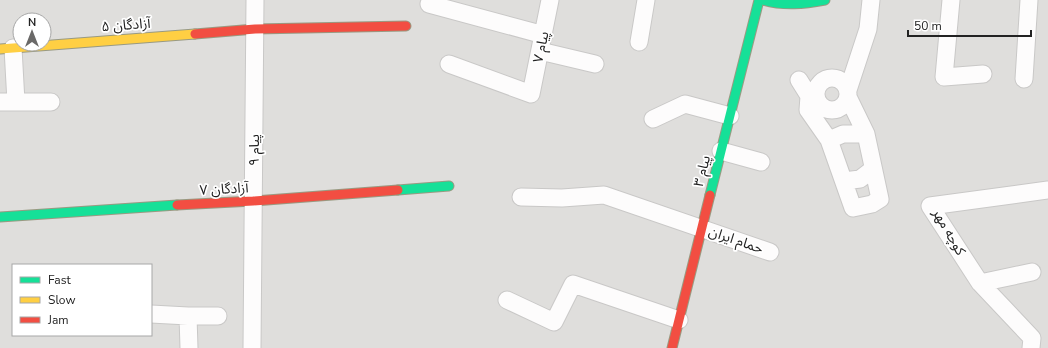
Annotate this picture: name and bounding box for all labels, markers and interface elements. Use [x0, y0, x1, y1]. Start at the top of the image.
north arrow [12, 12, 52, 52]
scale bar [908, 12, 1031, 38]
street label: آزادگان ۵ [101, 14, 152, 36]
text: N [28, 15, 36, 30]
text: 50 m [914, 18, 942, 34]
street label: پیام ۷ [528, 29, 555, 65]
street label: پیام ۹ [245, 134, 265, 166]
street label: پيام ۳ [689, 153, 716, 189]
street label: آزادگان ۷ [199, 178, 250, 200]
street label: کوچه مهر [927, 204, 970, 259]
street label: حمام ایران [706, 222, 766, 259]
legend [12, 264, 152, 336]
text: Fast [48, 272, 71, 288]
text: Slow [48, 292, 76, 308]
text: Jam [47, 312, 69, 328]

